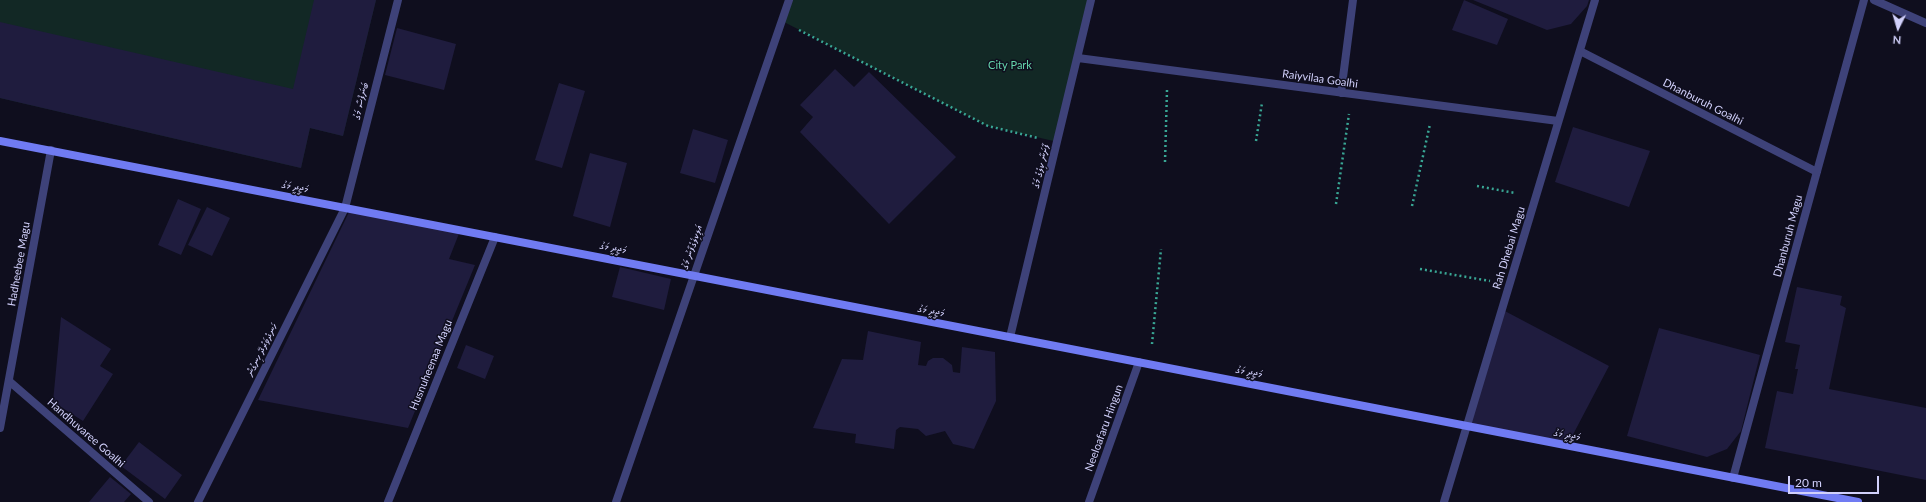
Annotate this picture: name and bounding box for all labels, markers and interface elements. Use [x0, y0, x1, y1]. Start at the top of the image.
north arrow [1878, 8, 1918, 48]
text: N [1892, 34, 1902, 47]
park label: City Park [988, 58, 1032, 72]
street label: Raiyvilaa Goalhi [1281, 67, 1359, 91]
street label: Dhanburuh Goalhi [1661, 76, 1745, 128]
street label: ބަނަފްސާ މަގު [350, 81, 372, 121]
street label: ފާށަނާ ކިލެގެ މަގު [1029, 143, 1053, 189]
street label: މަޖީދީ މަގު [281, 178, 309, 196]
street label: Dhanburuh Magu [1771, 193, 1805, 279]
street label: Rah Dhebai Magu [1490, 205, 1528, 291]
street label: Hadheebee Magu [5, 221, 33, 307]
street label: އަލިކިލެގެފާނު މަގު [678, 223, 706, 271]
street label: މަޖީދީ މަގު [599, 239, 627, 257]
street label: މަޖީދީ މަގު [917, 302, 945, 320]
street label: Husnuheenaa Magu [407, 318, 455, 412]
street label: ހަނދުވަރުދޭ ހިނގުން [243, 322, 281, 378]
street label: މަޖީދީ މަގު [1235, 363, 1263, 381]
street label: Neeloafaru Hingun [1082, 383, 1126, 473]
street label: Handhuvaree Goalhi [44, 396, 128, 470]
street label: މަޖީދީ މަގު [1553, 426, 1581, 444]
scale bar [1790, 468, 1881, 494]
text: 20 m [1795, 475, 1822, 490]

